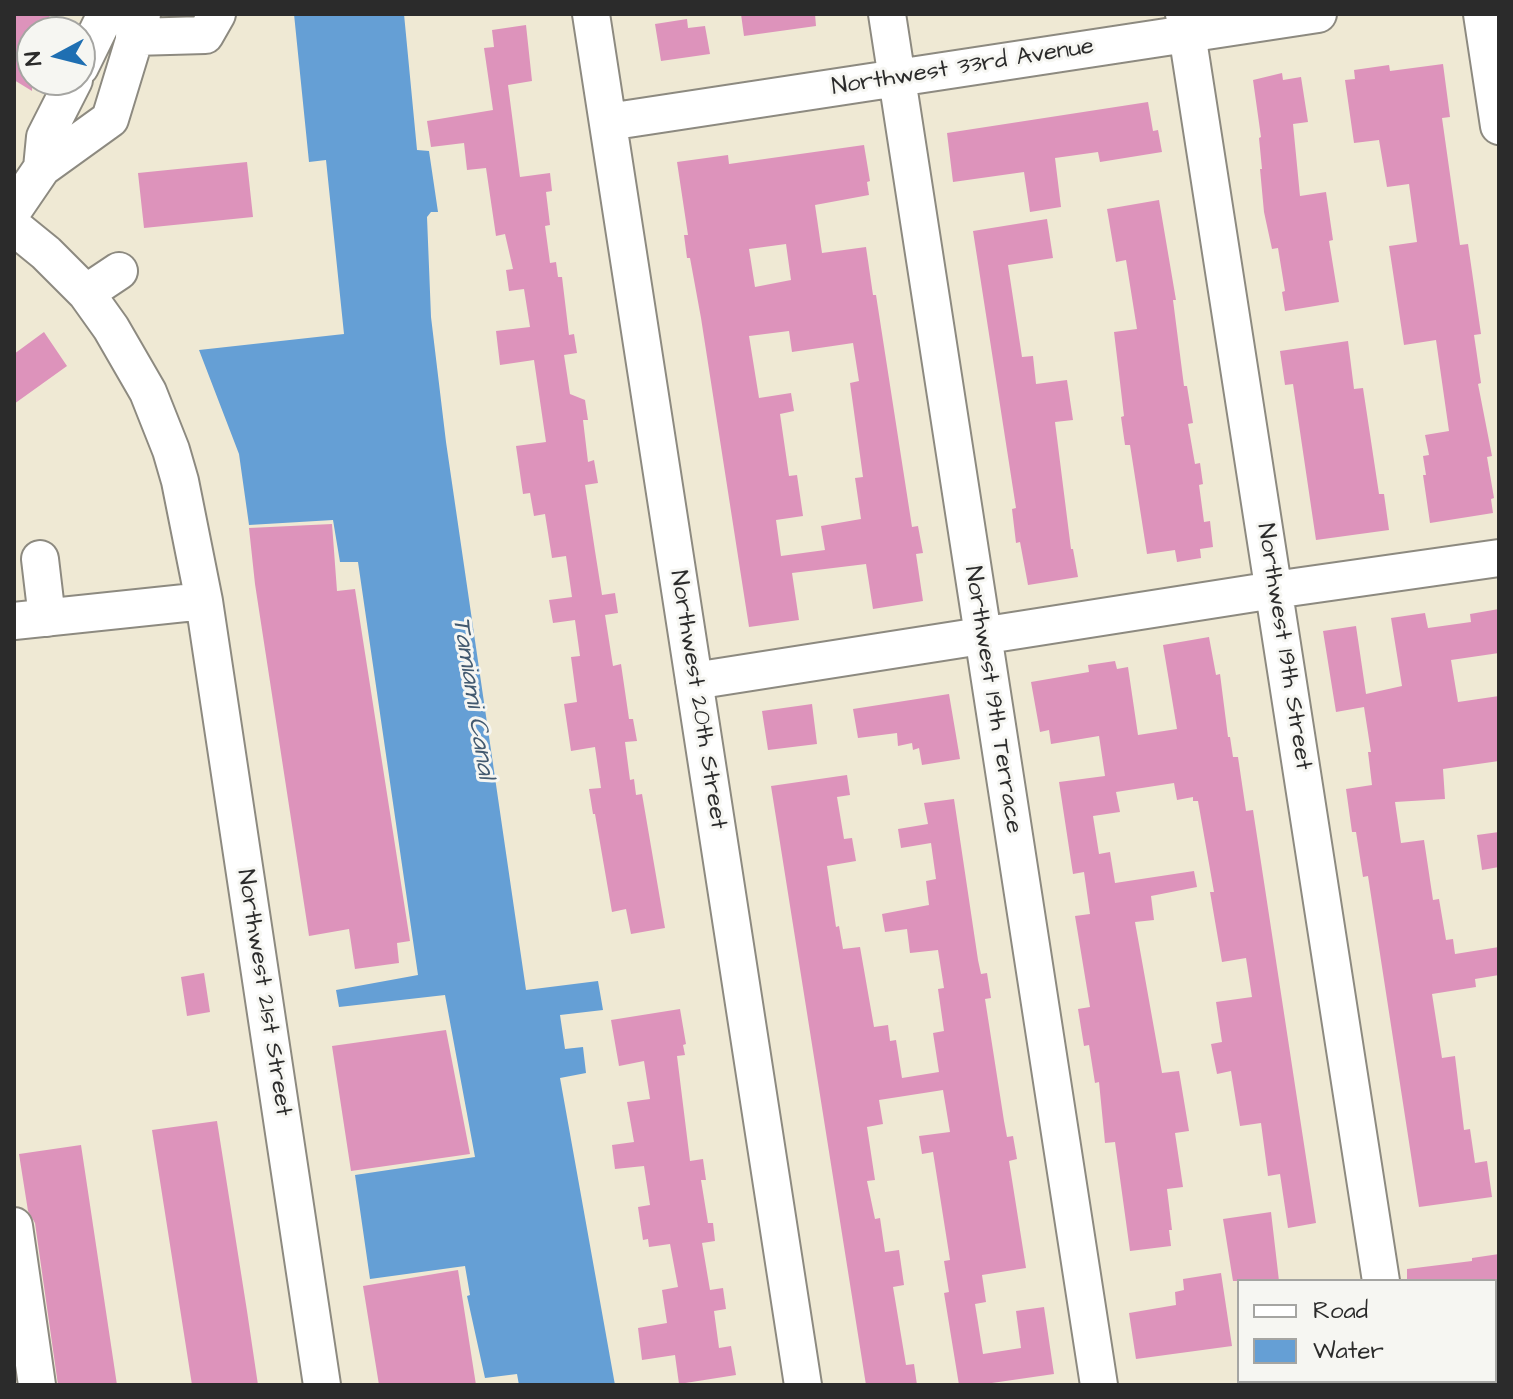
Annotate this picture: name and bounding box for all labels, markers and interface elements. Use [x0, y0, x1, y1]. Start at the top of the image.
north arrow [16, 16, 96, 96]
street label: Northwest 33rd Avenue [830, 33, 1096, 103]
text: N [17, 50, 50, 67]
street label: Northwest 19th Street [1249, 522, 1317, 772]
street label: Northwest 19th Terrace [957, 564, 1027, 836]
street label: Northwest 20th Street [662, 569, 732, 831]
water label: Tamiami Canal [444, 615, 500, 781]
street label: Northwest 21st Street [229, 868, 297, 1118]
legend [1237, 1279, 1497, 1383]
text: Road [1313, 1294, 1368, 1328]
text: Water [1313, 1334, 1384, 1368]

